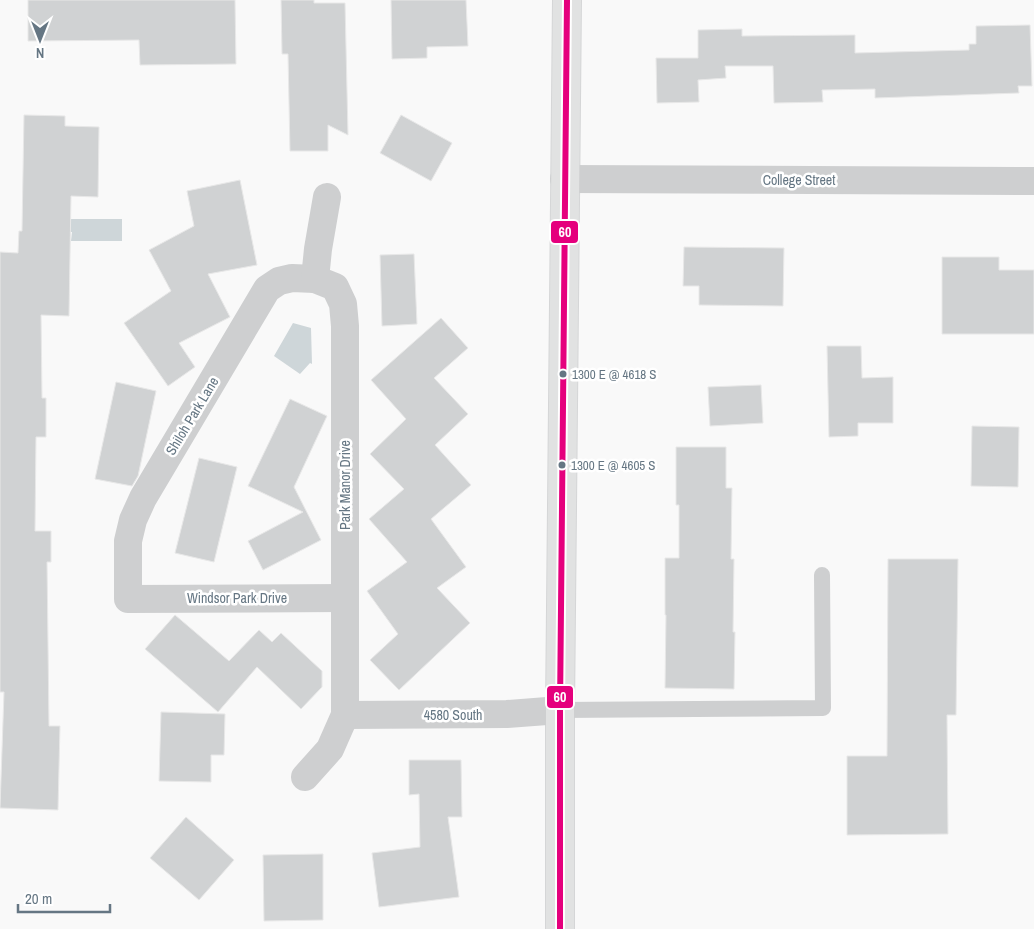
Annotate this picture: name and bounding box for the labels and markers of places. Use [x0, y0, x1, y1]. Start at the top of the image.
place label: 1300 E @ 4618 S [572, 366, 656, 383]
marker: 1300 E @ 4618 S [558, 369, 568, 379]
place label: 1300 E @ 4605 S [571, 457, 655, 474]
marker: 1300 E @ 4605 S [557, 460, 567, 470]

